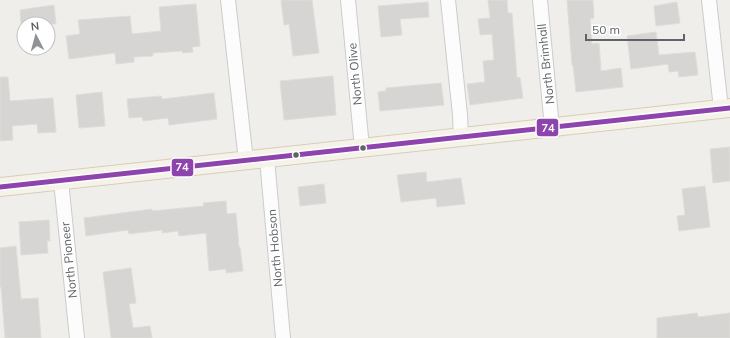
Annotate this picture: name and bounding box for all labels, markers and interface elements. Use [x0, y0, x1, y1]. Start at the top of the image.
north arrow [16, 16, 56, 56]
scale bar [586, 16, 684, 42]
text: N [30, 19, 40, 33]
text: 50 m [592, 22, 620, 37]
street label: North Brimhall [534, 23, 557, 105]
street label: North Olive [344, 42, 365, 106]
line badge: 74 [536, 118, 559, 137]
text: 74 [541, 121, 555, 135]
unlabelled marker [358, 143, 368, 153]
unlabelled marker [291, 150, 301, 160]
line badge: 74 [171, 158, 194, 177]
text: 74 [175, 160, 189, 174]
street label: North Hobson [264, 209, 285, 288]
street label: North Pioneer [57, 220, 80, 299]

